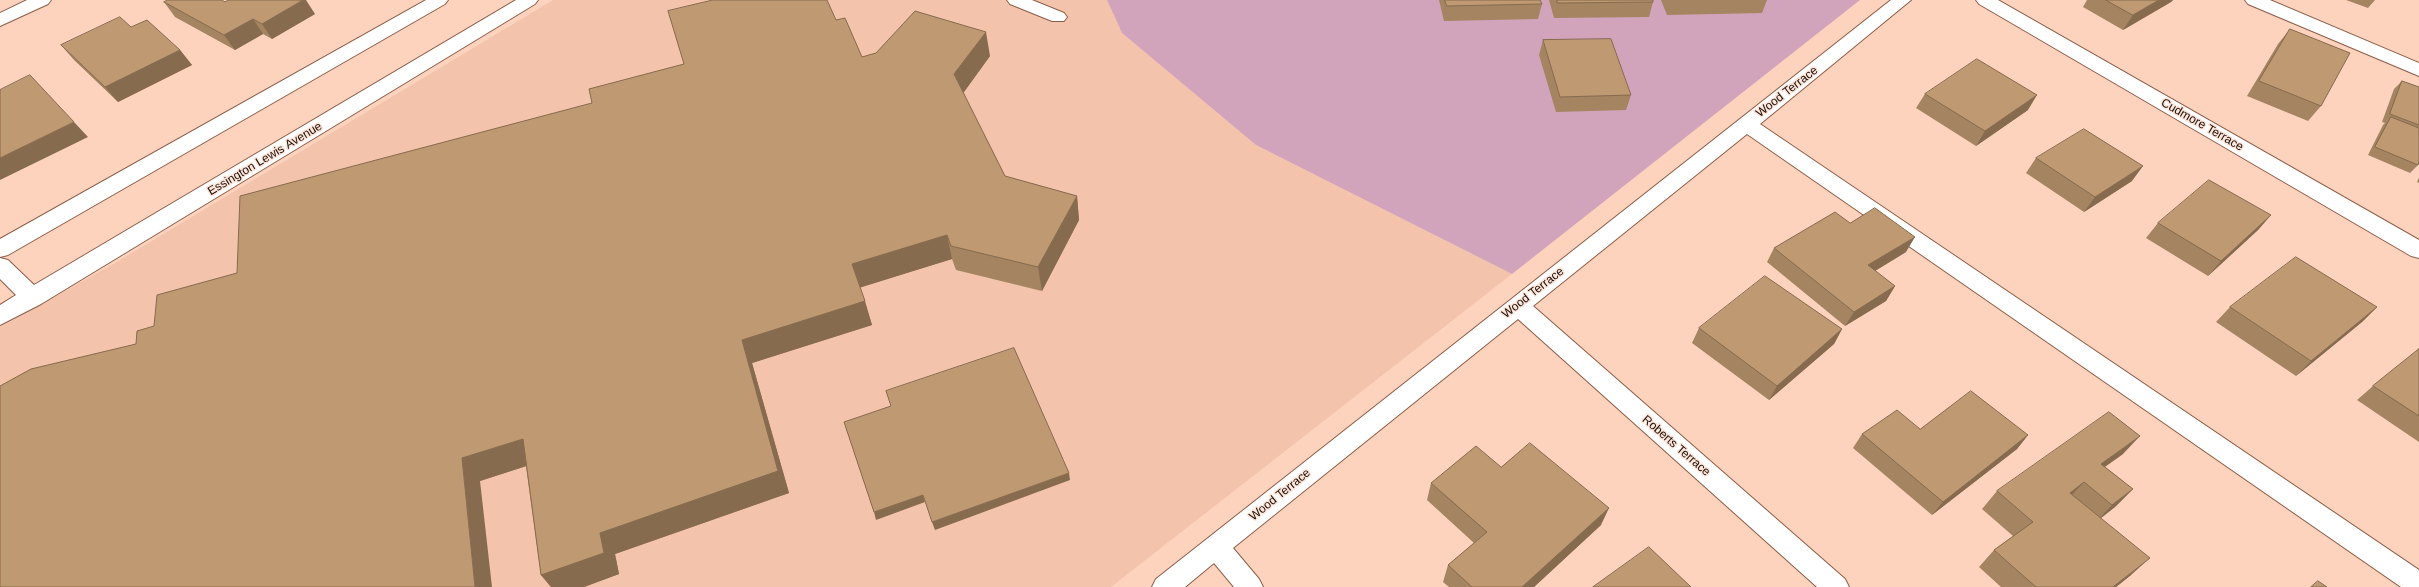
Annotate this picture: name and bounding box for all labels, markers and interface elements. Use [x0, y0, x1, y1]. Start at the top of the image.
street label: Wood Terrace [1753, 63, 1821, 121]
street label: Cudmore Terrace [2158, 96, 2246, 154]
street label: Essington Lewis Avenue [205, 119, 325, 199]
street label: Wood Terrace [1499, 264, 1567, 322]
street label: Roberts Terrace [1639, 413, 1713, 479]
street label: Wood Terrace [1247, 466, 1313, 524]

